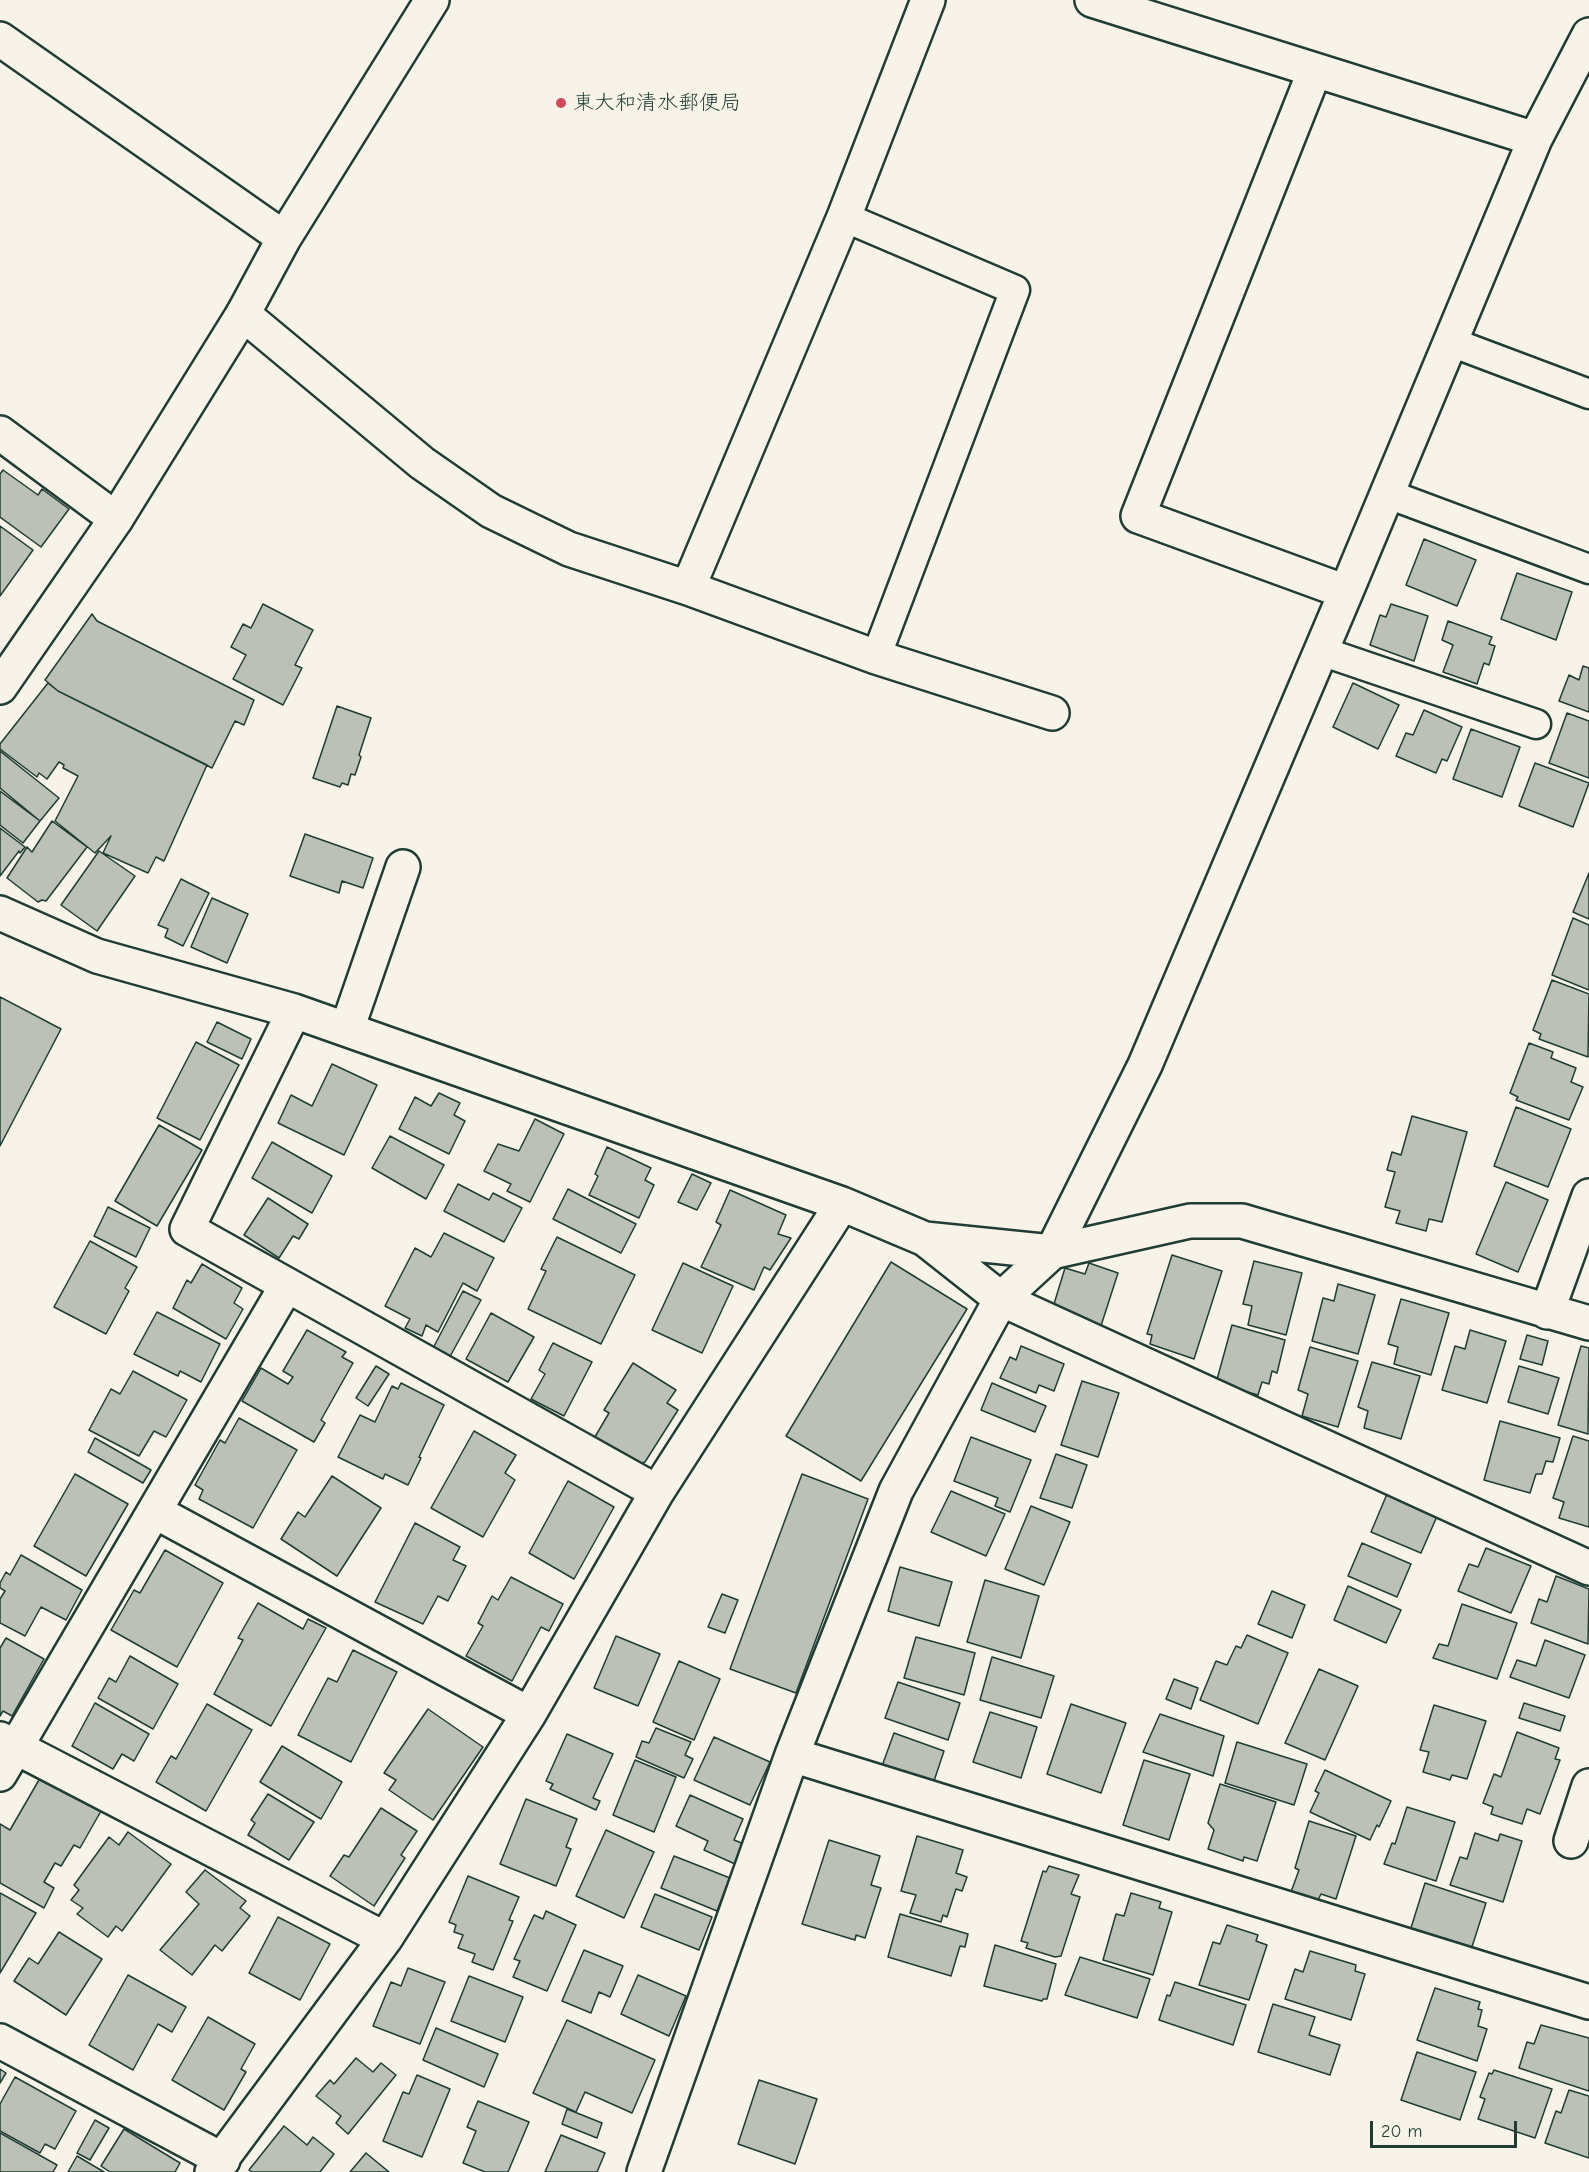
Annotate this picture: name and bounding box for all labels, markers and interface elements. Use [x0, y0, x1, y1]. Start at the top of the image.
place label: 東大和清水郵便局 [573, 90, 741, 116]
marker: 東大和清水郵便局 [554, 96, 568, 110]
scale bar [1373, 2109, 1520, 2147]
text: 20 m [1381, 2121, 1422, 2142]

